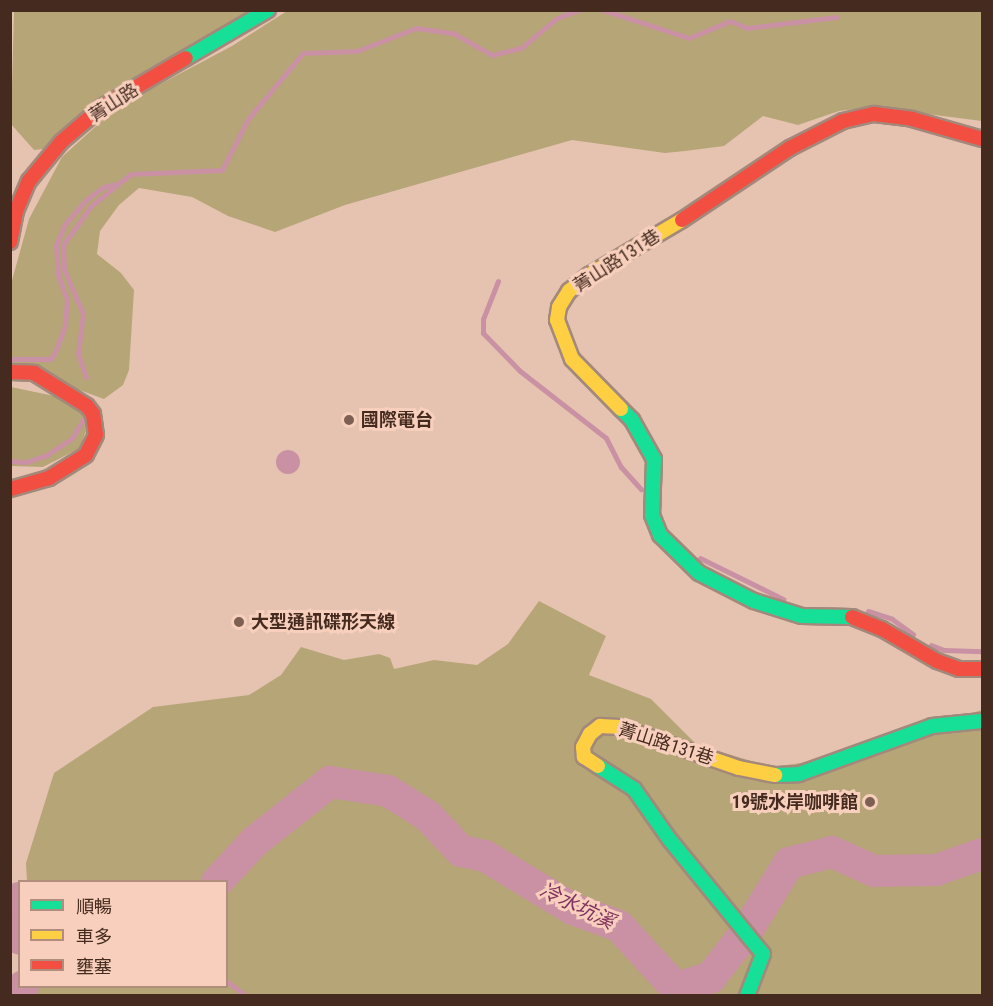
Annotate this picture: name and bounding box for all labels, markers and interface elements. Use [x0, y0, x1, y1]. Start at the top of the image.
street label: 菁山路 [85, 79, 143, 127]
street label: 菁山路131巷 [570, 225, 664, 297]
place label: 國際電台 [361, 409, 433, 431]
marker: 國際電台 [342, 413, 356, 427]
place label: 大型通訊碟形天線 [251, 611, 395, 633]
marker: 大型通訊碟形天線 [232, 615, 246, 629]
street label: 菁山路131巷 [616, 718, 716, 770]
place label: 19號水岸咖啡館 [732, 791, 858, 813]
marker: 19號水岸咖啡館 [863, 795, 877, 809]
water label: 冷水坑溪 [536, 878, 618, 934]
legend [18, 880, 228, 988]
text: 順暢 [76, 896, 112, 917]
text: 車多 [76, 926, 112, 947]
text: 壅塞 [76, 956, 112, 977]

